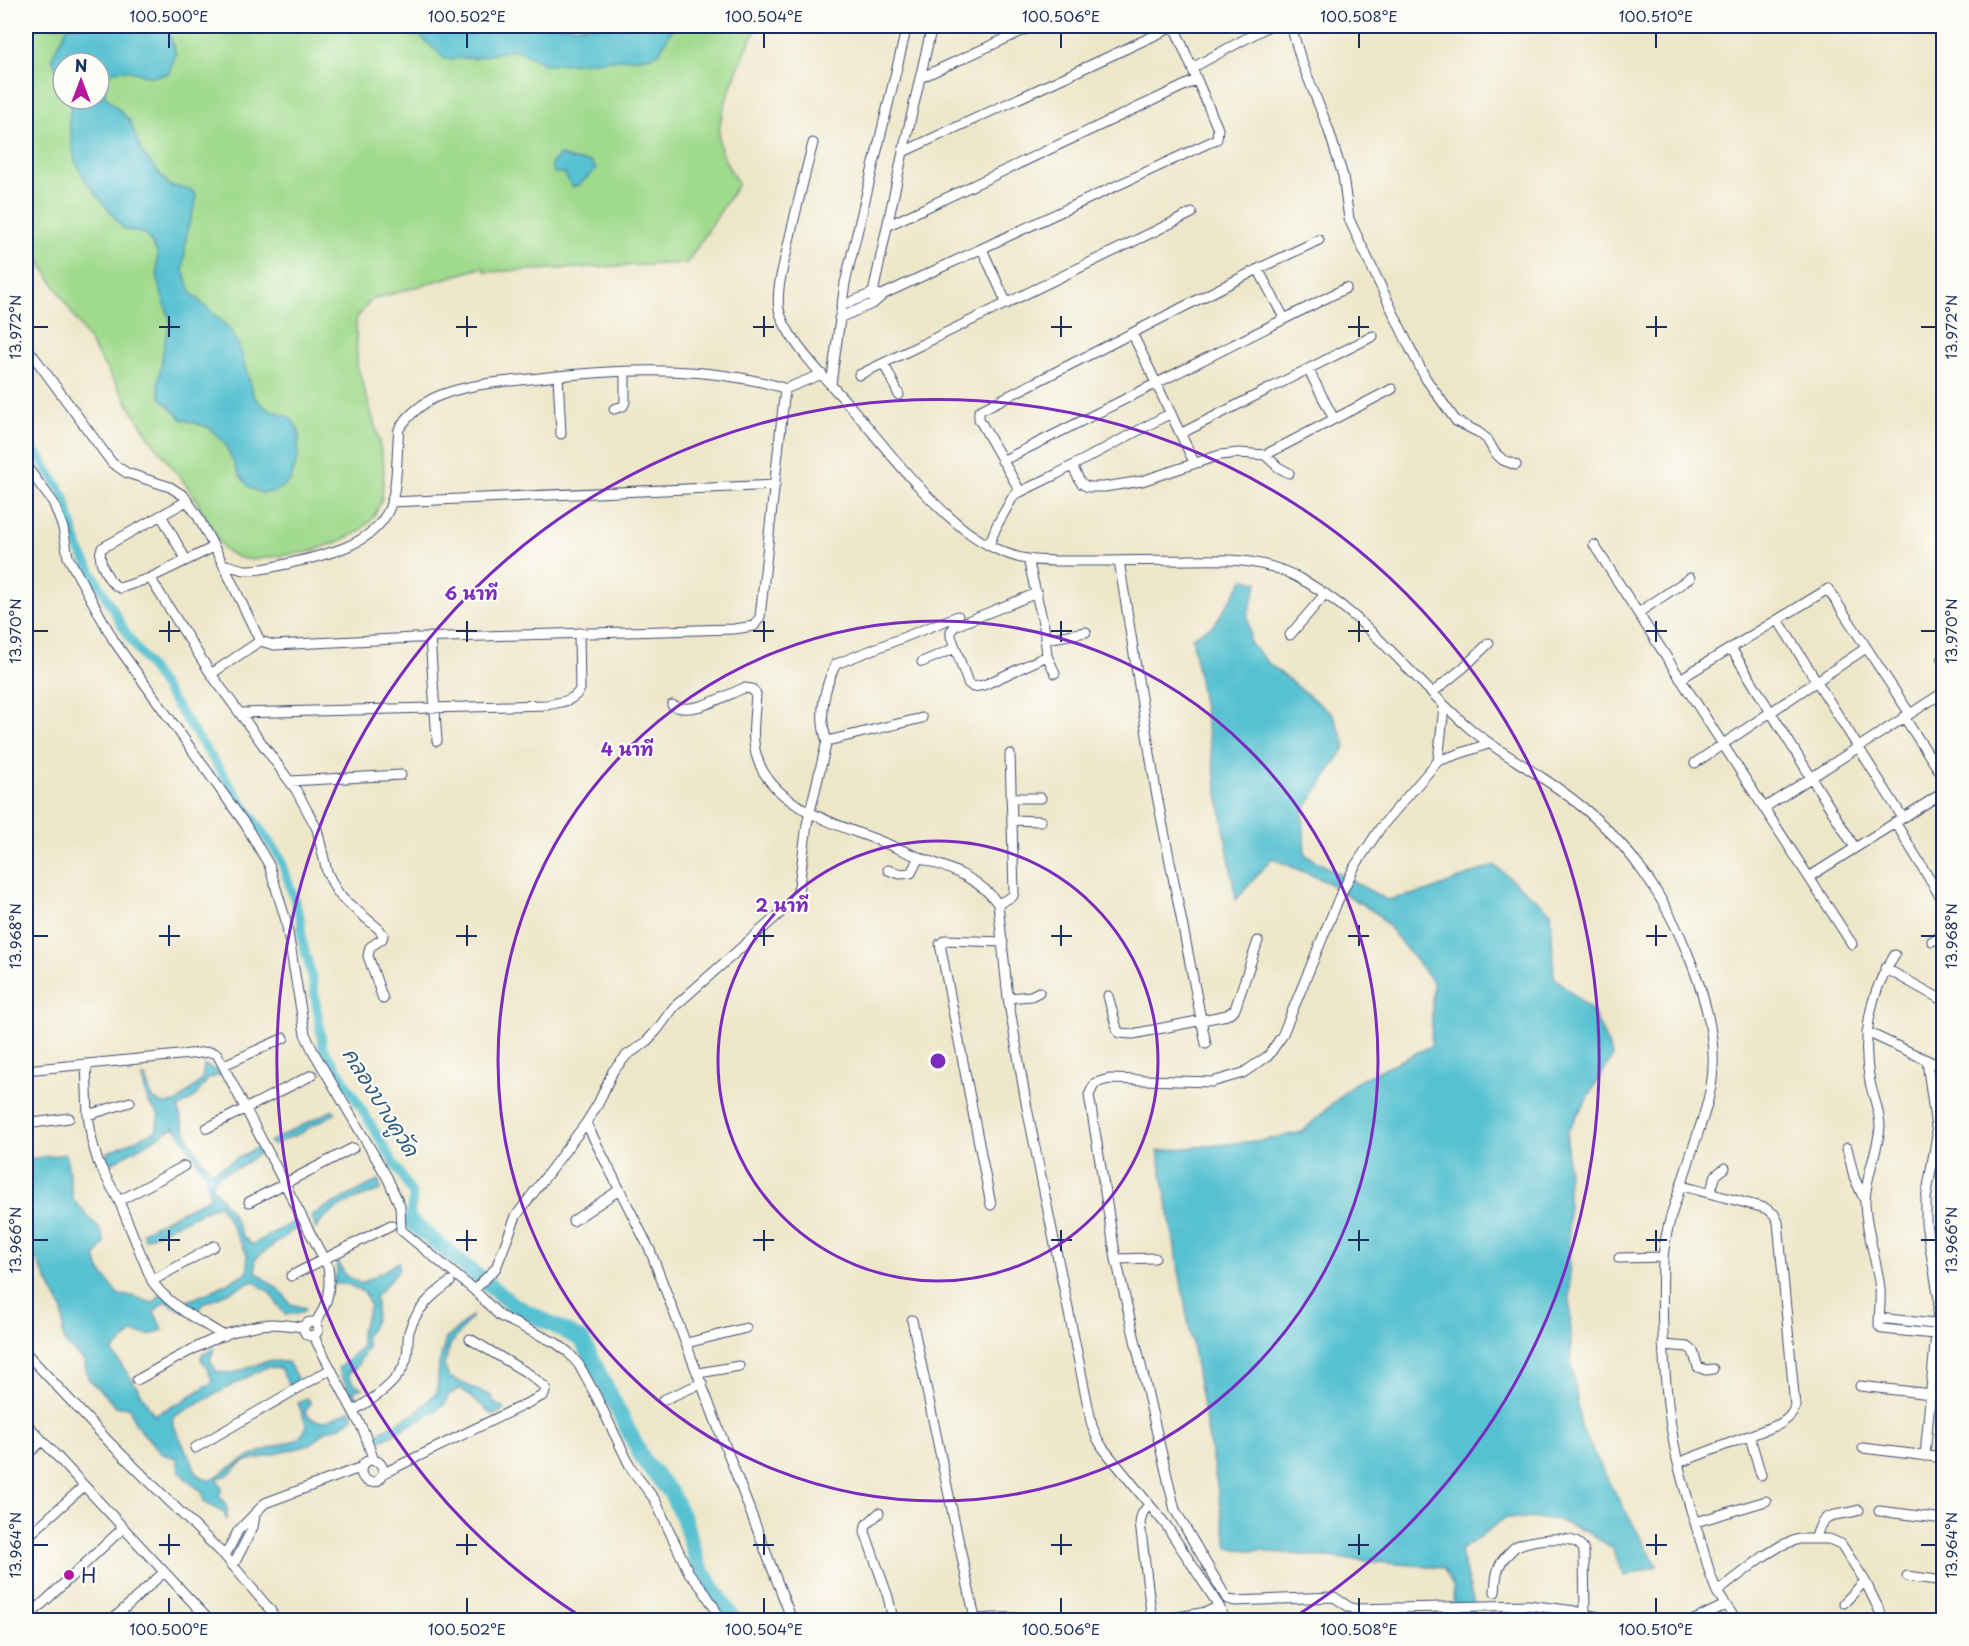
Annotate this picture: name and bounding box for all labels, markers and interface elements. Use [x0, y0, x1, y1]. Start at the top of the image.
text: 100.500°E [129, 4, 209, 27]
text: 100.502°E [428, 4, 506, 27]
text: 100.504°E [725, 4, 803, 27]
text: 100.506°E [1022, 4, 1100, 27]
text: 100.508°E [1320, 4, 1398, 27]
text: 100.510°E [1619, 4, 1693, 27]
north arrow [51, 51, 111, 111]
text: N [75, 53, 87, 77]
text: 13.972°N [3, 294, 26, 360]
text: 13.972°N [1939, 294, 1962, 360]
text: 6 นาที [444, 579, 498, 606]
text: 13.970°N [3, 598, 26, 664]
text: 13.970°N [1939, 598, 1962, 664]
text: 4 นาที [601, 735, 654, 762]
text: 2 นาที [755, 891, 809, 918]
text: 13.968°N [3, 903, 26, 969]
text: 13.968°N [1939, 903, 1962, 969]
water label: คลองบางคูวัด [334, 1040, 429, 1164]
centre of rings [928, 1051, 948, 1071]
text: 13.966°N [3, 1207, 26, 1273]
text: 13.966°N [1939, 1207, 1962, 1273]
text: 13.964°N [3, 1512, 26, 1578]
text: 13.964°N [1939, 1512, 1962, 1578]
place label: H [81, 1560, 97, 1590]
marker: H [62, 1568, 76, 1582]
text: 100.500°E [129, 1617, 209, 1640]
text: 100.502°E [428, 1617, 506, 1640]
text: 100.504°E [725, 1617, 803, 1640]
text: 100.506°E [1022, 1617, 1100, 1640]
text: 100.508°E [1320, 1617, 1398, 1640]
text: 100.510°E [1619, 1617, 1693, 1640]

